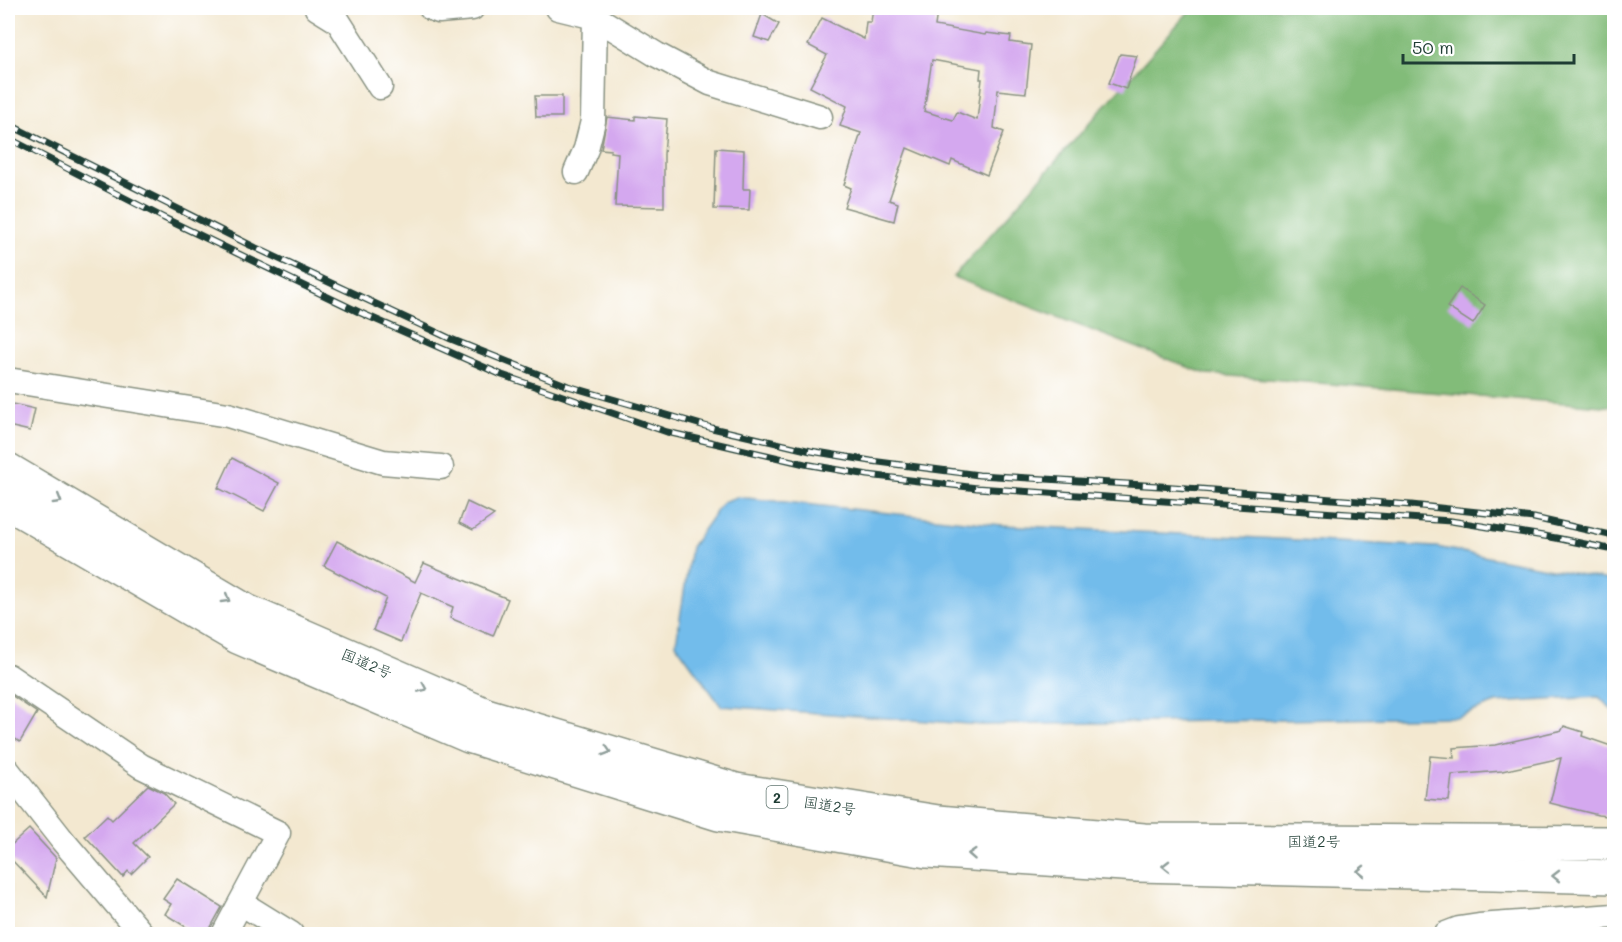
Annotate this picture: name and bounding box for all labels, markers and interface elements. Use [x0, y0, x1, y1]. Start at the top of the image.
scale bar [1403, 27, 1574, 65]
text: 50 m [1412, 35, 1454, 59]
one-way arrow [52, 493, 62, 504]
one-way arrow [220, 592, 230, 604]
street label: 国道2号 [339, 643, 395, 683]
one-way arrow [416, 680, 427, 692]
one-way arrow [601, 744, 612, 756]
road number: 2 [766, 786, 788, 808]
street label: 国道2号 [802, 791, 858, 819]
street label: 国道2号 [1287, 831, 1341, 851]
one-way arrow [967, 848, 976, 861]
one-way arrow [1162, 860, 1171, 872]
one-way arrow [1357, 865, 1366, 877]
one-way arrow [1552, 870, 1561, 882]

